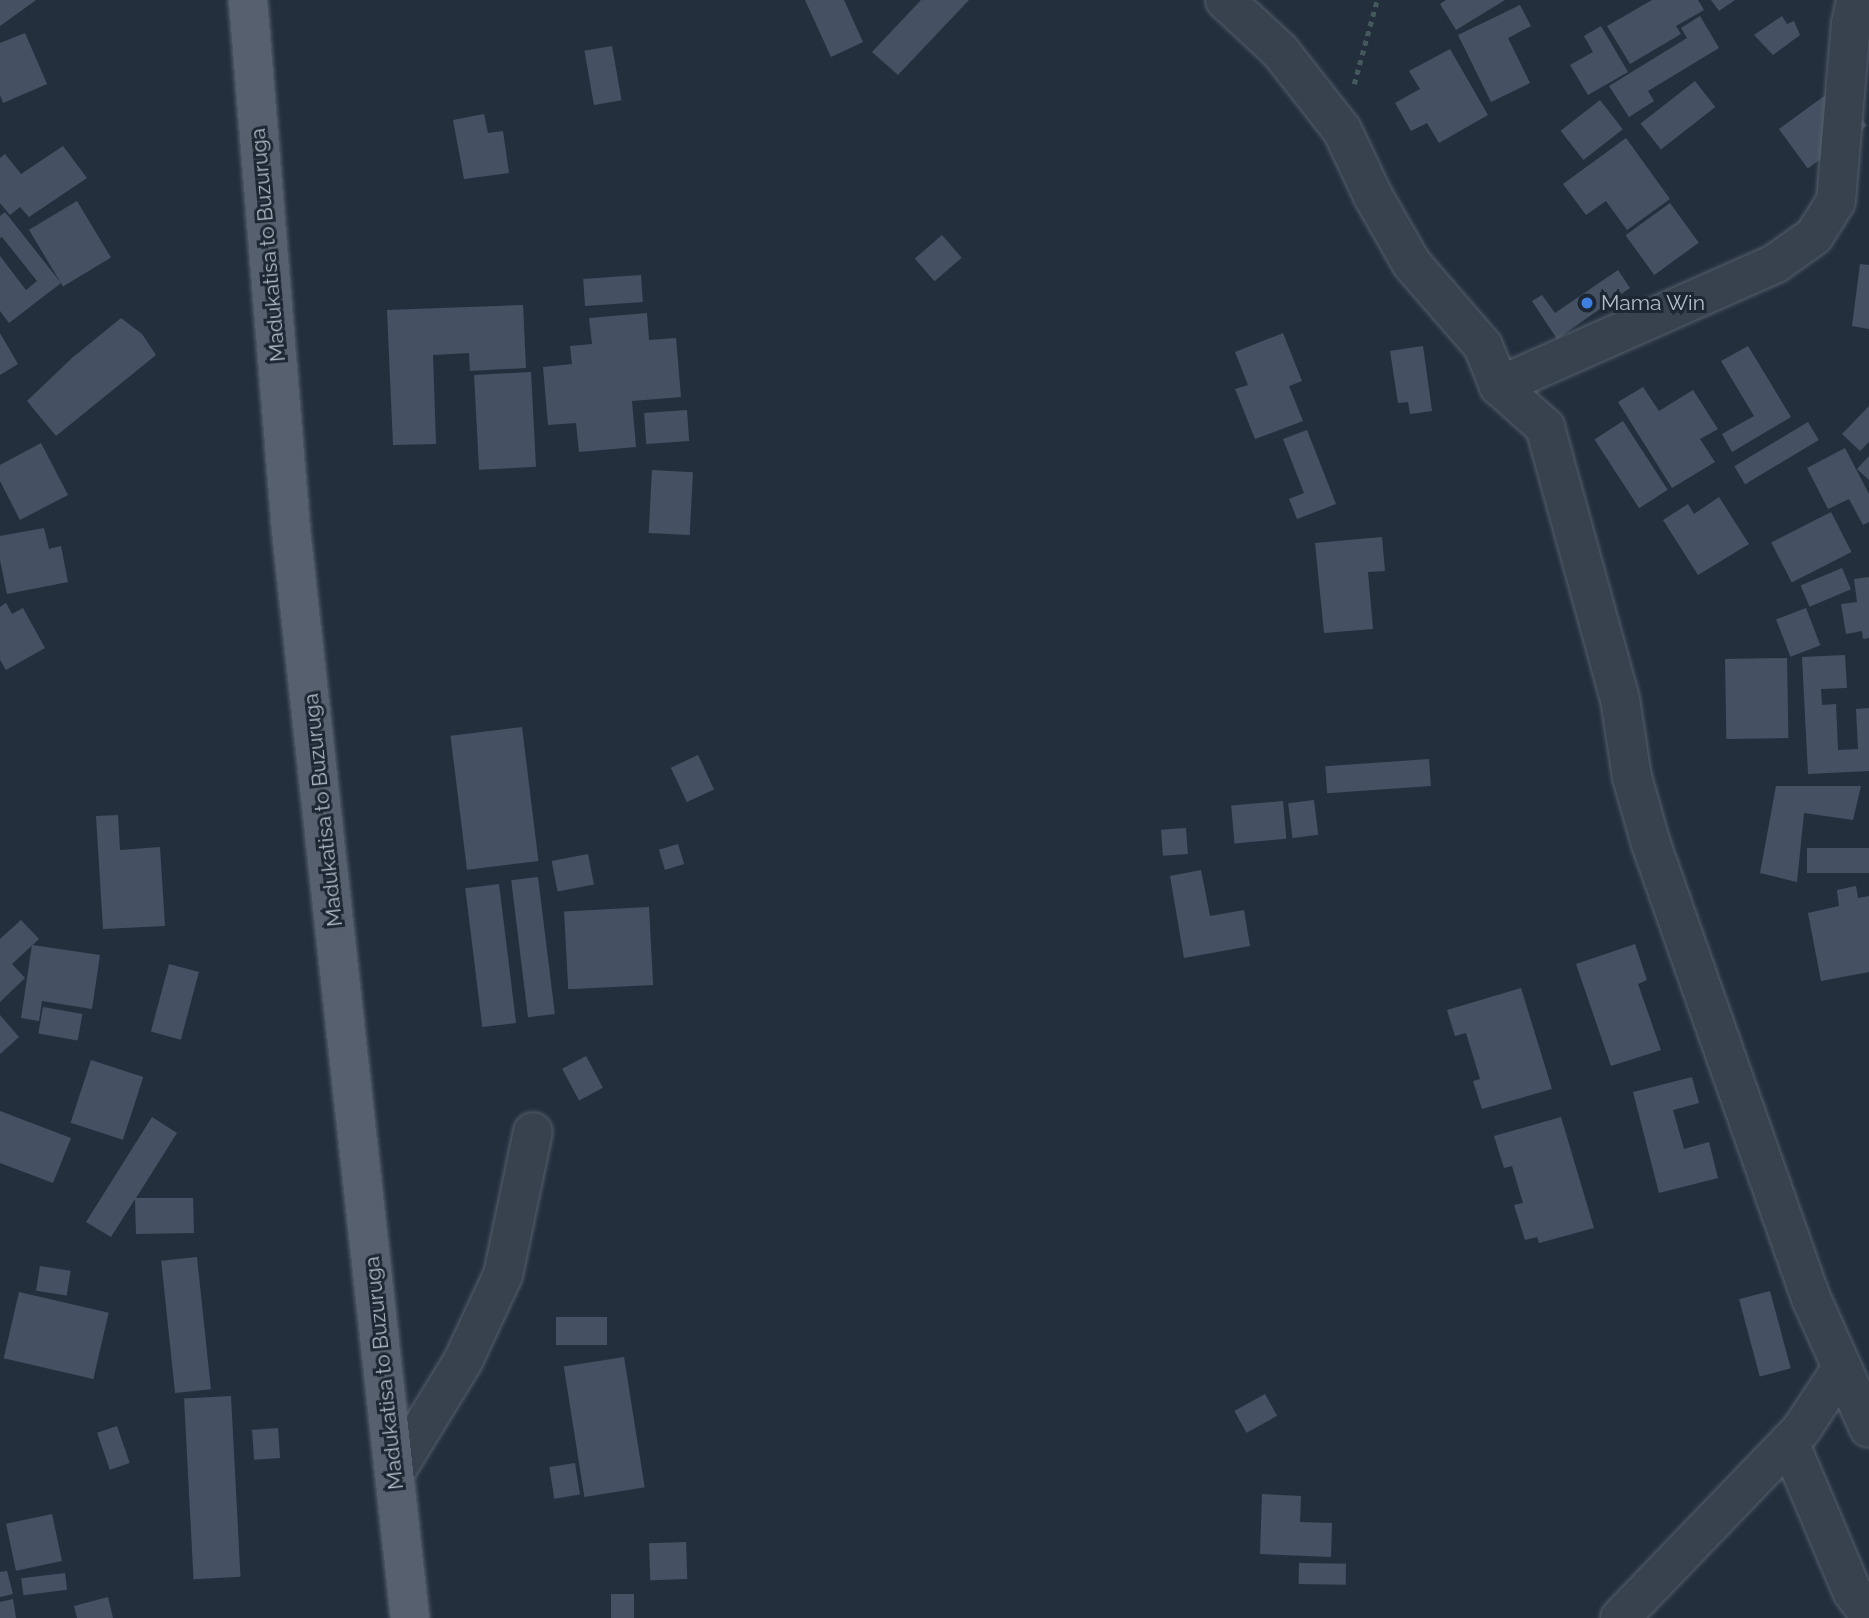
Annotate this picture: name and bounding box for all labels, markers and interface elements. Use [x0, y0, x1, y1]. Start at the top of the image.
street label: Madukatisa to Buzuruga [245, 127, 291, 363]
place label: Mama Win [1601, 290, 1706, 316]
marker: Mama Win [1579, 295, 1595, 311]
street label: Madukatisa to Buzuruga [298, 692, 348, 928]
street label: Madukatisa to Buzuruga [359, 1255, 409, 1491]

